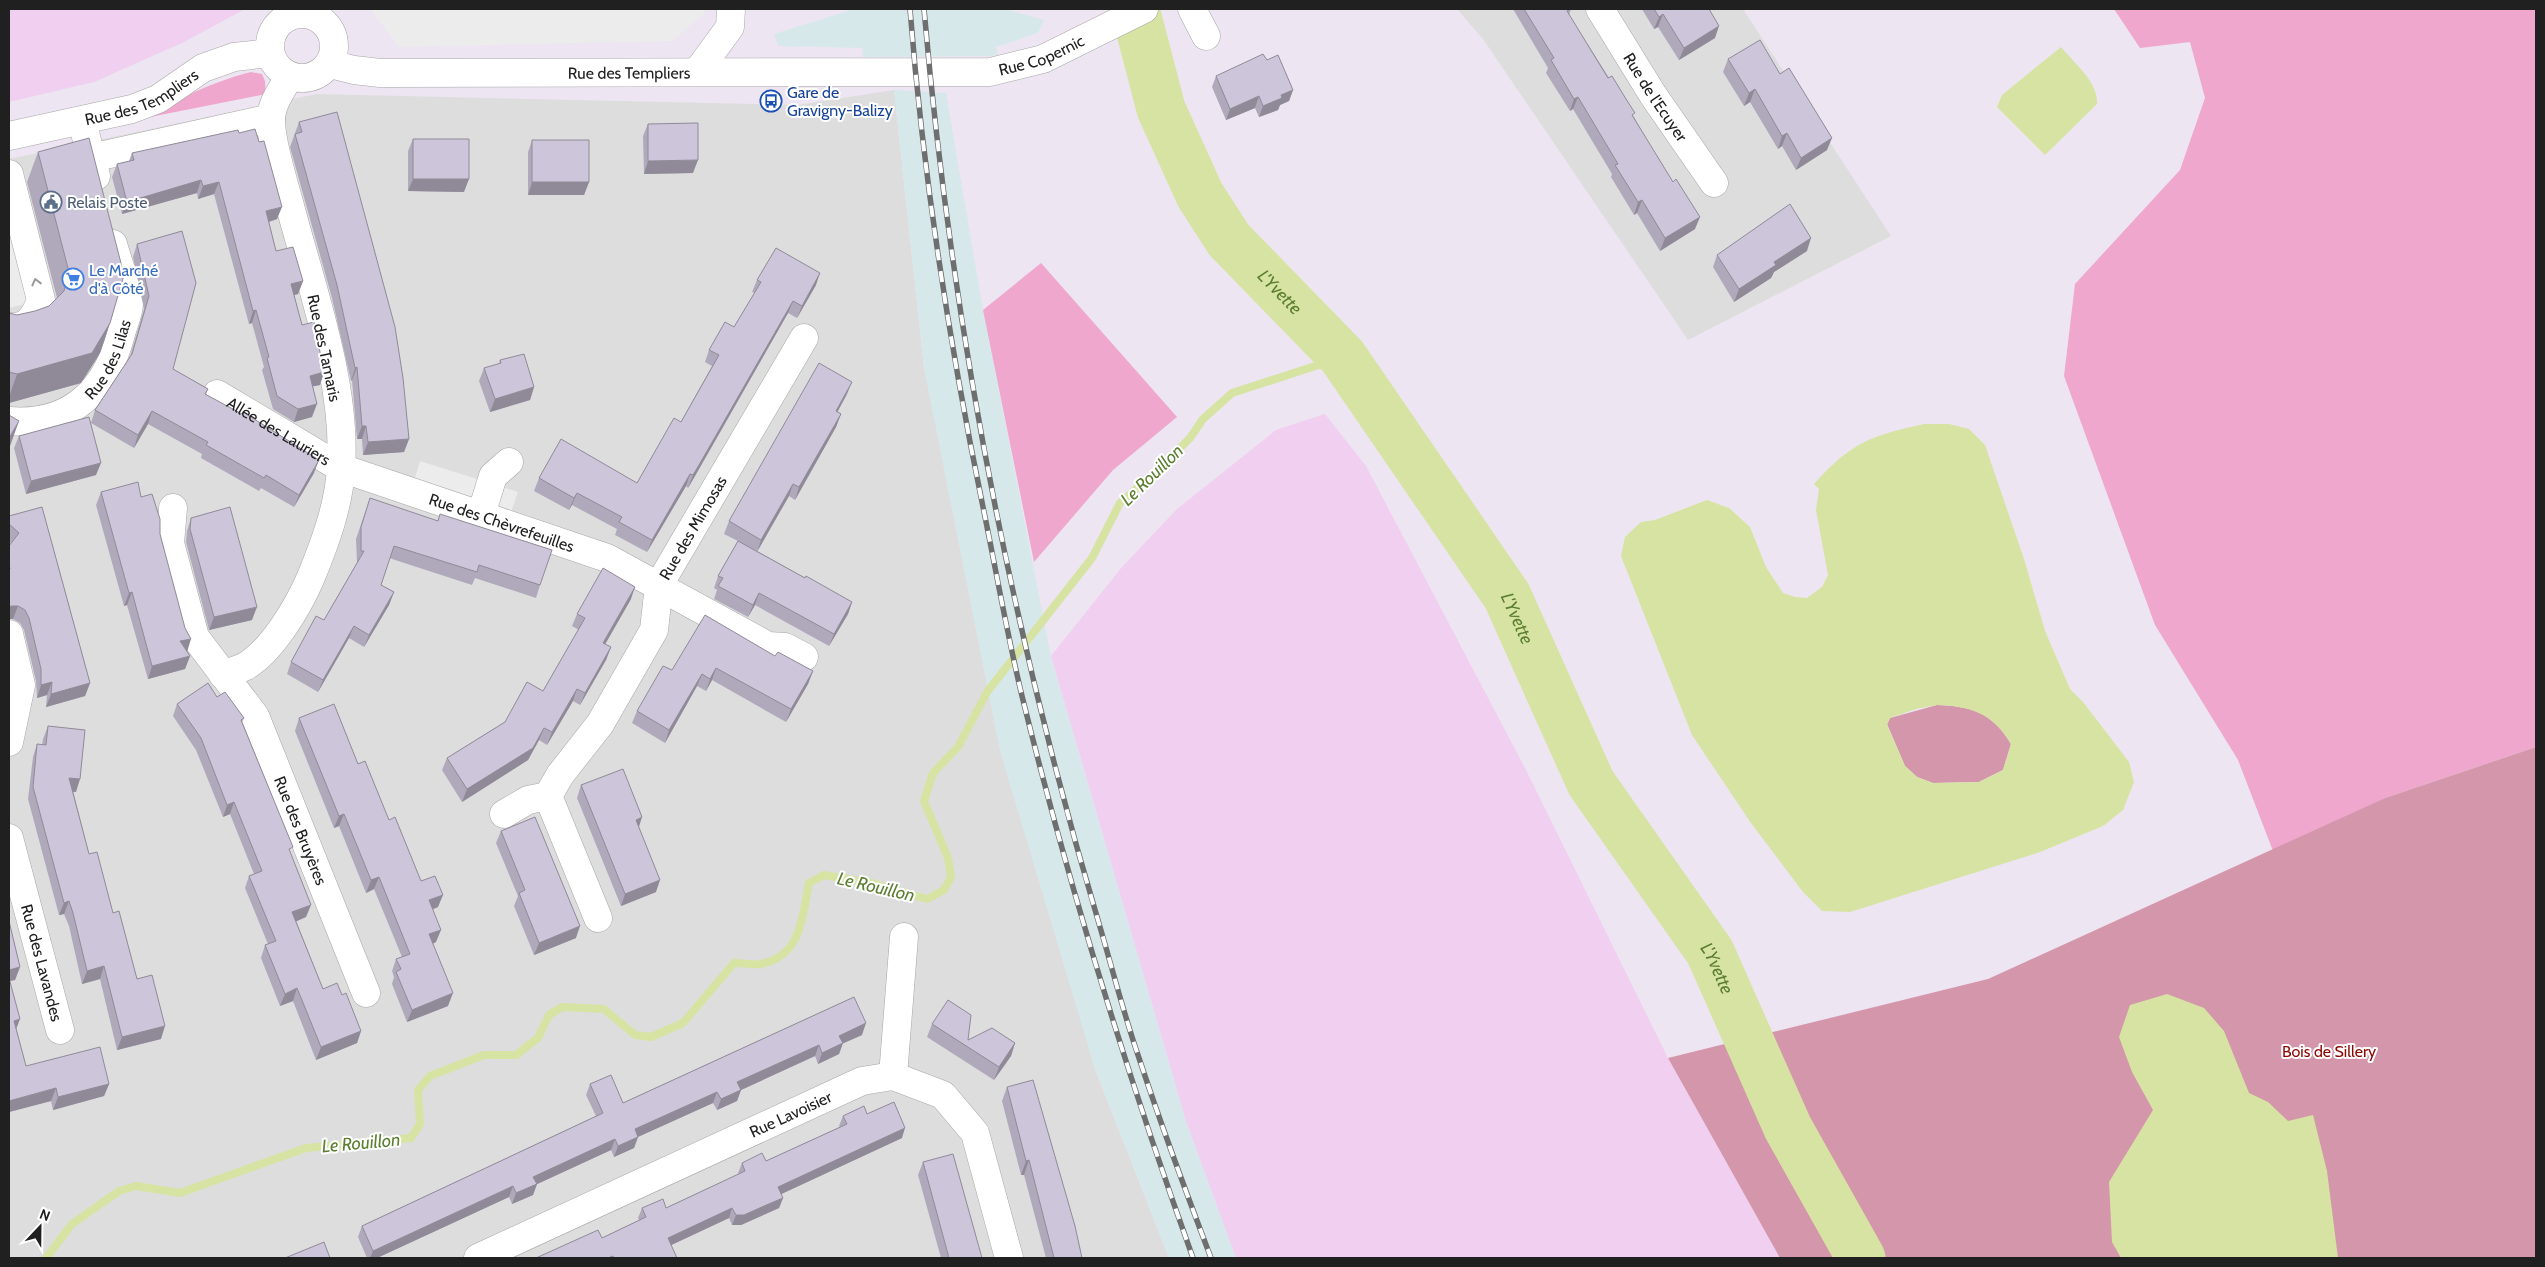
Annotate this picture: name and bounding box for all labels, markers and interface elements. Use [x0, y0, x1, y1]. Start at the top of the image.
street label: Rue Copernic [997, 31, 1087, 79]
street label: Rue de l'Ecuyer [1620, 49, 1692, 146]
street label: Rue des Templiers [568, 63, 691, 82]
street label: Rue des Templiers [83, 65, 202, 129]
place label: Gare de Gravigny-Balizy [787, 83, 893, 120]
bus stop icon: Gare de Gravigny-Balizy [759, 89, 783, 113]
public building icon: Relais Poste [39, 190, 63, 214]
place label: Relais Poste [67, 193, 148, 212]
place label: Le Marché d'à Côté [89, 261, 158, 298]
water label: L'Yvette [1253, 265, 1306, 319]
supermarket icon: Le Marché d'à Côté [61, 267, 85, 291]
one-way arrow [31, 278, 42, 286]
street label: Rue des Tamaris [303, 293, 345, 404]
street label: Rue des Lilas [81, 317, 135, 403]
street label: Allée des Lauriers [224, 393, 334, 469]
water label: Le Rouillon [1116, 440, 1188, 510]
street label: Rue des Mimosas [655, 472, 731, 583]
street label: Rue des Chèvrefeuilles [427, 489, 577, 556]
water label: L'Yvette [1496, 589, 1538, 647]
street label: Rue des Bruyères [271, 773, 331, 888]
water label: Le Rouillon [835, 867, 917, 907]
street label: Rue des Lavandes [17, 902, 67, 1024]
water label: L'Yvette [1696, 938, 1738, 997]
park label: Bois de Sillery [2282, 1042, 2376, 1061]
street label: Rue Lavoisier [746, 1086, 835, 1141]
water label: Le Rouillon [321, 1129, 401, 1157]
north arrow [15, 1202, 65, 1252]
text: N [37, 1205, 53, 1225]

